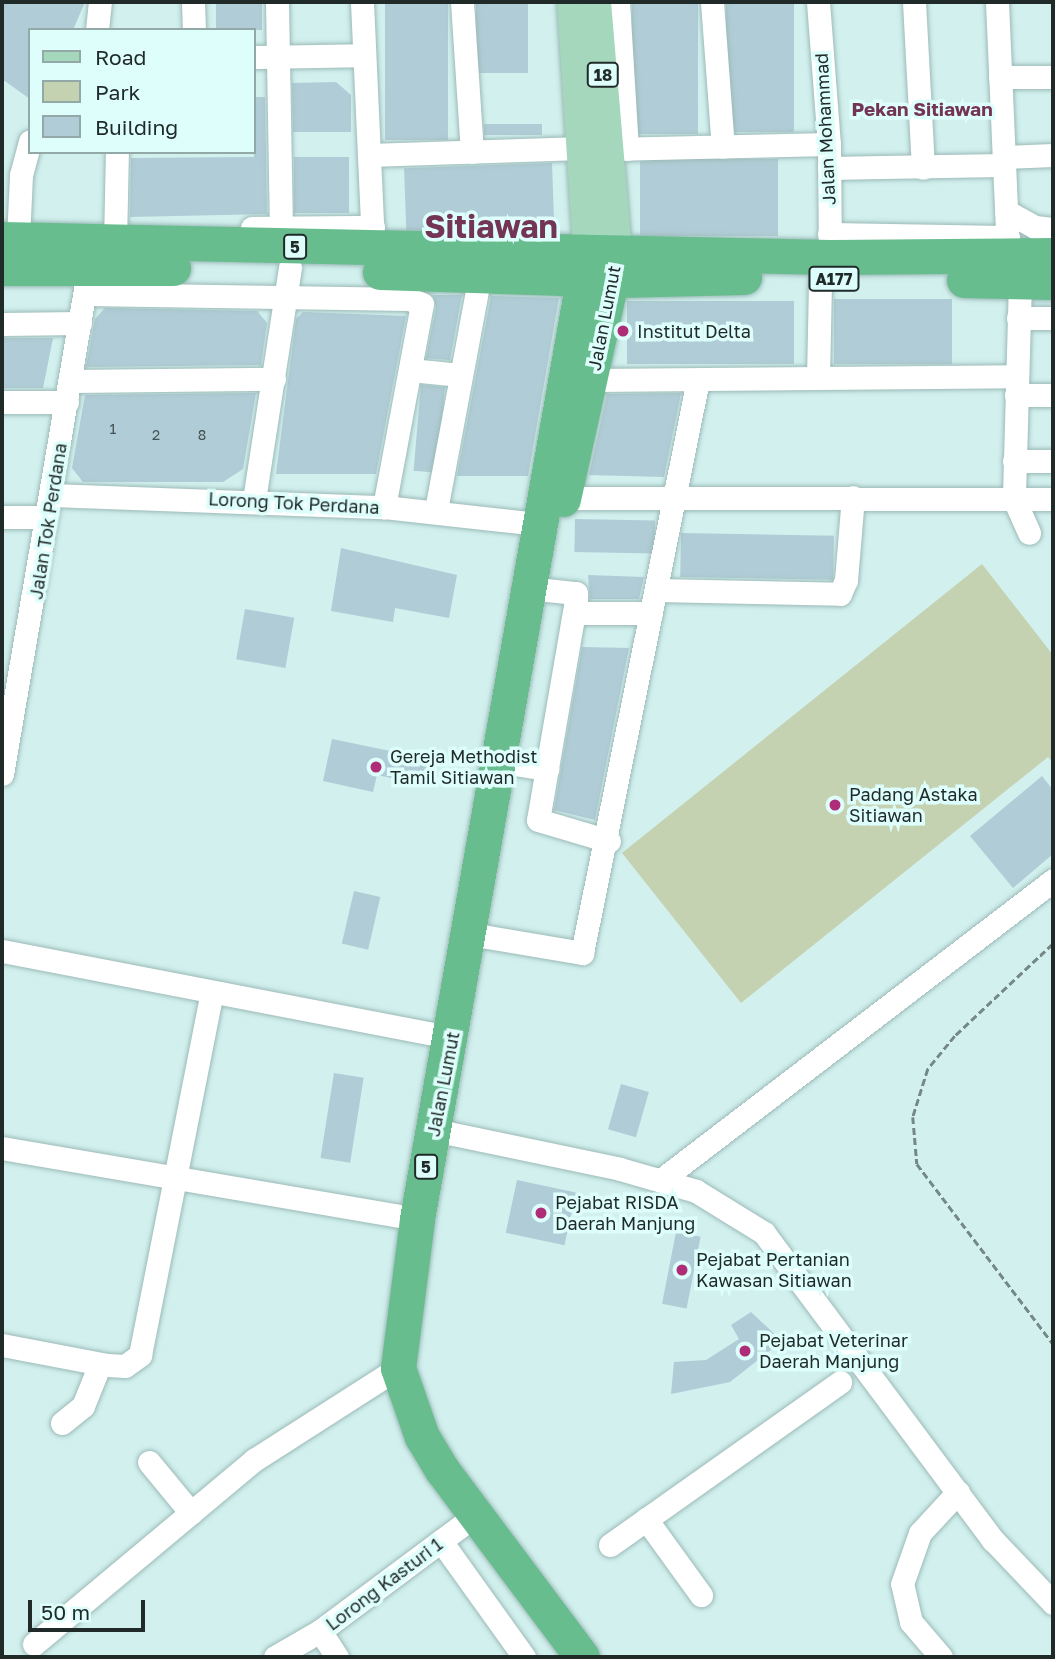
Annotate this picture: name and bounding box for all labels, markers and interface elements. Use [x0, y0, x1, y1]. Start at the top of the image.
legend [28, 28, 256, 154]
text: Road [95, 44, 146, 70]
street label: Jalan Mohammad [810, 52, 840, 206]
road number: 18 [586, 62, 620, 88]
text: Park [95, 79, 140, 105]
district label: Pekan Sitiawan [851, 98, 993, 120]
text: Building [95, 114, 178, 140]
district label: Sitiawan [424, 207, 558, 245]
road number: 5 [283, 234, 307, 260]
street label: Jalan Lumut [583, 264, 625, 372]
road number: A177 [808, 266, 860, 292]
place label: Institut Delta [637, 320, 751, 342]
marker: Institut Delta [615, 323, 631, 339]
house number: 1 [110, 421, 116, 437]
house number: 2 [152, 427, 160, 443]
house number: 8 [198, 427, 206, 443]
street label: Jalan Tok Perdana [25, 441, 71, 601]
street label: Lorong Tok Perdana [208, 488, 380, 518]
place label: Gereja Methodist Tamil Sitiawan [390, 746, 538, 788]
marker: Gereja Methodist Tamil Sitiawan [368, 759, 384, 775]
place label: Padang Astaka Sitiawan [849, 784, 978, 826]
marker: Padang Astaka Sitiawan [827, 797, 843, 813]
street label: Jalan Lumut [422, 1030, 464, 1138]
road number: 5 [414, 1154, 438, 1180]
place label: Pejabat RISDA Daerah Manjung [555, 1192, 695, 1234]
marker: Pejabat RISDA Daerah Manjung [533, 1205, 549, 1221]
place label: Pejabat Pertanian Kawasan Sitiawan [696, 1249, 852, 1292]
marker: Pejabat Pertanian Kawasan Sitiawan [674, 1262, 690, 1278]
place label: Pejabat Veterinar Daerah Manjung [759, 1330, 908, 1372]
marker: Pejabat Veterinar Daerah Manjung [737, 1343, 753, 1359]
street label: Lorong Kasturi 1 [321, 1533, 447, 1635]
scale bar [32, 1586, 149, 1630]
text: 50 m [41, 1599, 90, 1625]

